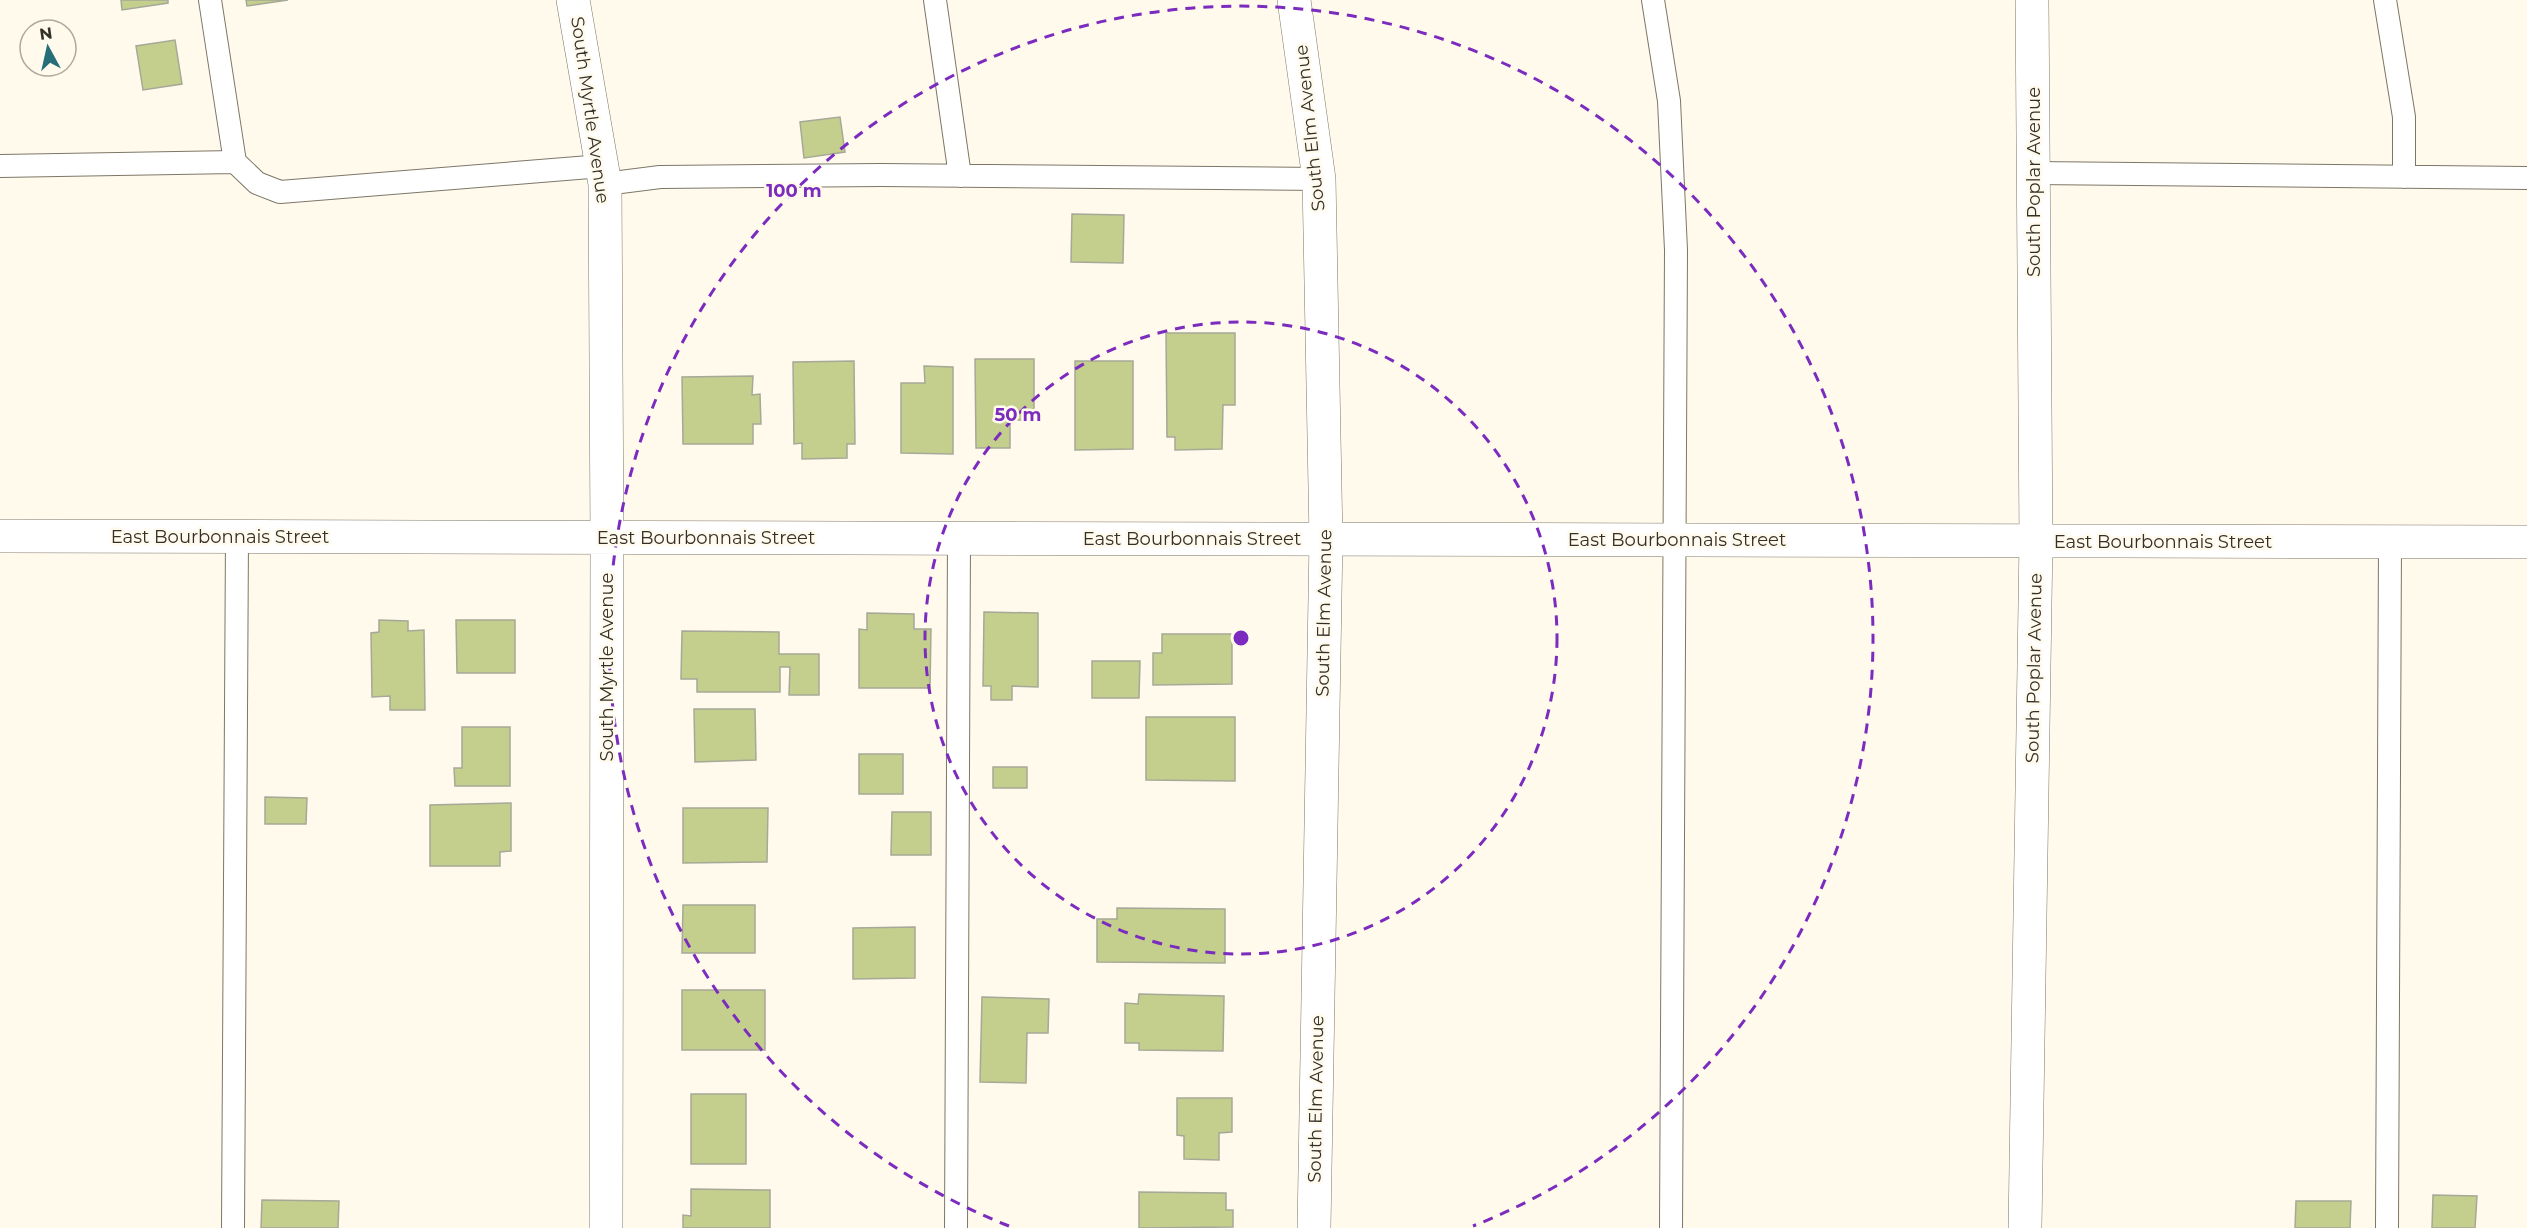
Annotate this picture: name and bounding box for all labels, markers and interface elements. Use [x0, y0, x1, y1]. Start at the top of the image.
street label: South Myrtle Avenue [566, 15, 614, 205]
north arrow [18, 18, 78, 78]
text: N [38, 23, 54, 44]
street label: South Elm Avenue [1290, 44, 1330, 212]
street label: South Poplar Avenue [2023, 87, 2045, 277]
text: 100 m [766, 180, 822, 202]
text: 50 m [995, 404, 1041, 426]
street label: East Bourbonnais Street [111, 526, 329, 548]
street label: East Bourbonnais Street [597, 527, 815, 549]
street label: East Bourbonnais Street [1083, 528, 1301, 550]
street label: South Elm Avenue [1312, 529, 1336, 697]
street label: East Bourbonnais Street [1568, 529, 1786, 551]
street label: East Bourbonnais Street [2054, 531, 2272, 553]
street label: South Myrtle Avenue [596, 573, 618, 761]
street label: South Poplar Avenue [2021, 573, 2047, 763]
centre of rings [1231, 628, 1251, 648]
street label: South Elm Avenue [1304, 1015, 1328, 1183]

